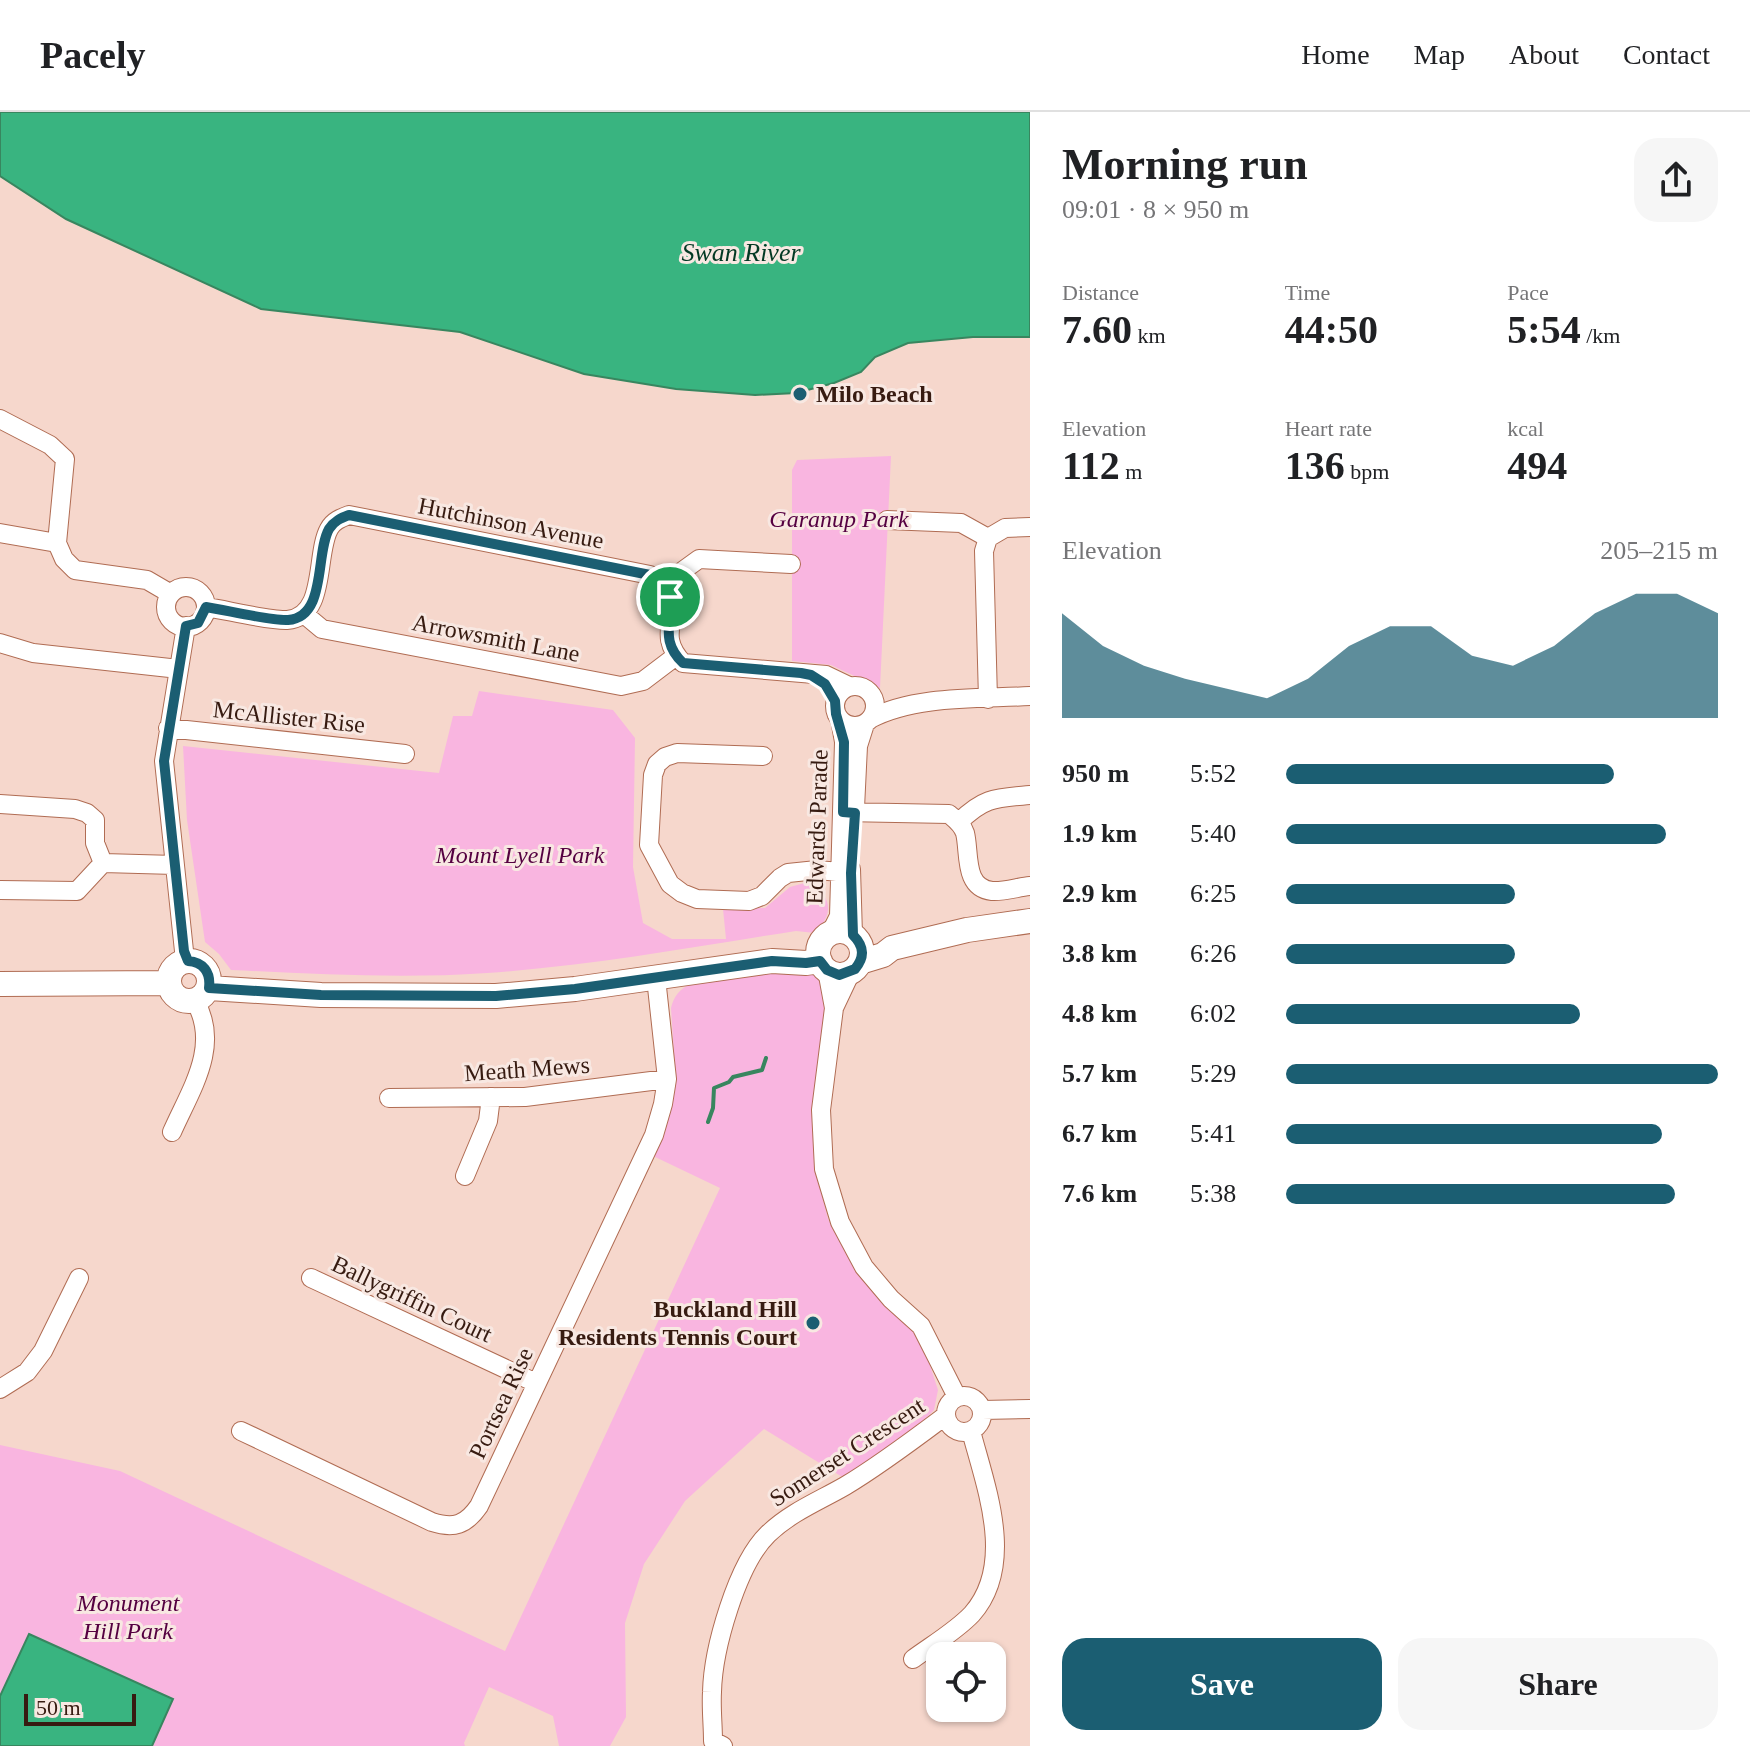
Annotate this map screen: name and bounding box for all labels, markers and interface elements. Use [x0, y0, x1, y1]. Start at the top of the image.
text: Pacely [40, 34, 146, 76]
text: Home [1301, 39, 1370, 70]
text: Map [1414, 39, 1465, 70]
text: About [1509, 39, 1579, 70]
text: Contact [1623, 39, 1710, 70]
button: share [1634, 138, 1718, 222]
text: Morning run [1062, 140, 1308, 189]
text: 09:01 · 8 × 950 m [1062, 195, 1249, 224]
water label: Swan River [681, 238, 801, 267]
text: Distance [1062, 280, 1139, 305]
text: Time [1285, 280, 1330, 305]
text: Pace [1507, 280, 1549, 305]
text: 7.60 [1062, 307, 1132, 352]
text: 44:50 [1285, 307, 1378, 352]
text: 5:54 [1507, 307, 1581, 352]
text: km [1132, 323, 1166, 348]
text: /km [1581, 323, 1620, 348]
place label: Milo Beach [816, 381, 933, 407]
marker: Milo Beach [791, 385, 809, 403]
text: Elevation [1062, 416, 1146, 441]
text: Heart rate [1285, 416, 1372, 441]
text: kcal [1507, 416, 1544, 441]
text: 112 [1062, 443, 1120, 488]
text: 136 [1285, 443, 1345, 488]
text: 494 [1507, 443, 1567, 488]
text: m [1120, 459, 1142, 484]
text: bpm [1345, 459, 1389, 484]
street label: Hutchinson Avenue [416, 492, 606, 554]
park label: Garanup Park [769, 506, 909, 532]
text: Elevation [1062, 536, 1162, 565]
text: 205–215 m [1600, 536, 1718, 565]
pin [636, 563, 704, 631]
icon: arrive [648, 575, 692, 619]
street label: Arrowsmith Lane [410, 609, 582, 667]
street label: McAllister Rise [212, 696, 366, 738]
street label: Edwards Parade [801, 749, 833, 905]
text: 950 m [1062, 759, 1129, 788]
text: 5:52 [1190, 759, 1236, 788]
text: 1.9 km [1062, 819, 1137, 848]
text: 5:40 [1190, 819, 1236, 848]
park label: Mount Lyell Park [435, 842, 605, 868]
text: 2.9 km [1062, 879, 1137, 908]
text: 6:25 [1190, 879, 1236, 908]
text: 3.8 km [1062, 939, 1137, 968]
text: 6:26 [1190, 939, 1236, 968]
text: 4.8 km [1062, 999, 1137, 1028]
text: 6:02 [1190, 999, 1236, 1028]
street label: Meath Mews [463, 1052, 591, 1086]
text: 5.7 km [1062, 1059, 1137, 1088]
text: 5:29 [1190, 1059, 1236, 1088]
text: 6.7 km [1062, 1119, 1137, 1148]
text: 5:41 [1190, 1119, 1236, 1148]
text: 7.6 km [1062, 1179, 1137, 1208]
text: 5:38 [1190, 1179, 1236, 1208]
street label: Ballygriffin Court [328, 1251, 496, 1348]
place label: Buckland Hill Residents Tennis Court [558, 1296, 797, 1350]
marker: Buckland Hill Residents Tennis Court [804, 1314, 822, 1332]
street label: Portsea Rise [464, 1343, 538, 1463]
street label: Somerset Crescent [765, 1392, 930, 1512]
park label: Monument Hill Park [76, 1590, 181, 1644]
button: Save [1062, 1638, 1382, 1730]
button: Share [1398, 1638, 1718, 1730]
map controls [926, 1642, 1006, 1722]
button: locate [926, 1642, 1006, 1722]
scale bar [24, 1690, 136, 1726]
text: 50 m [36, 1695, 81, 1720]

